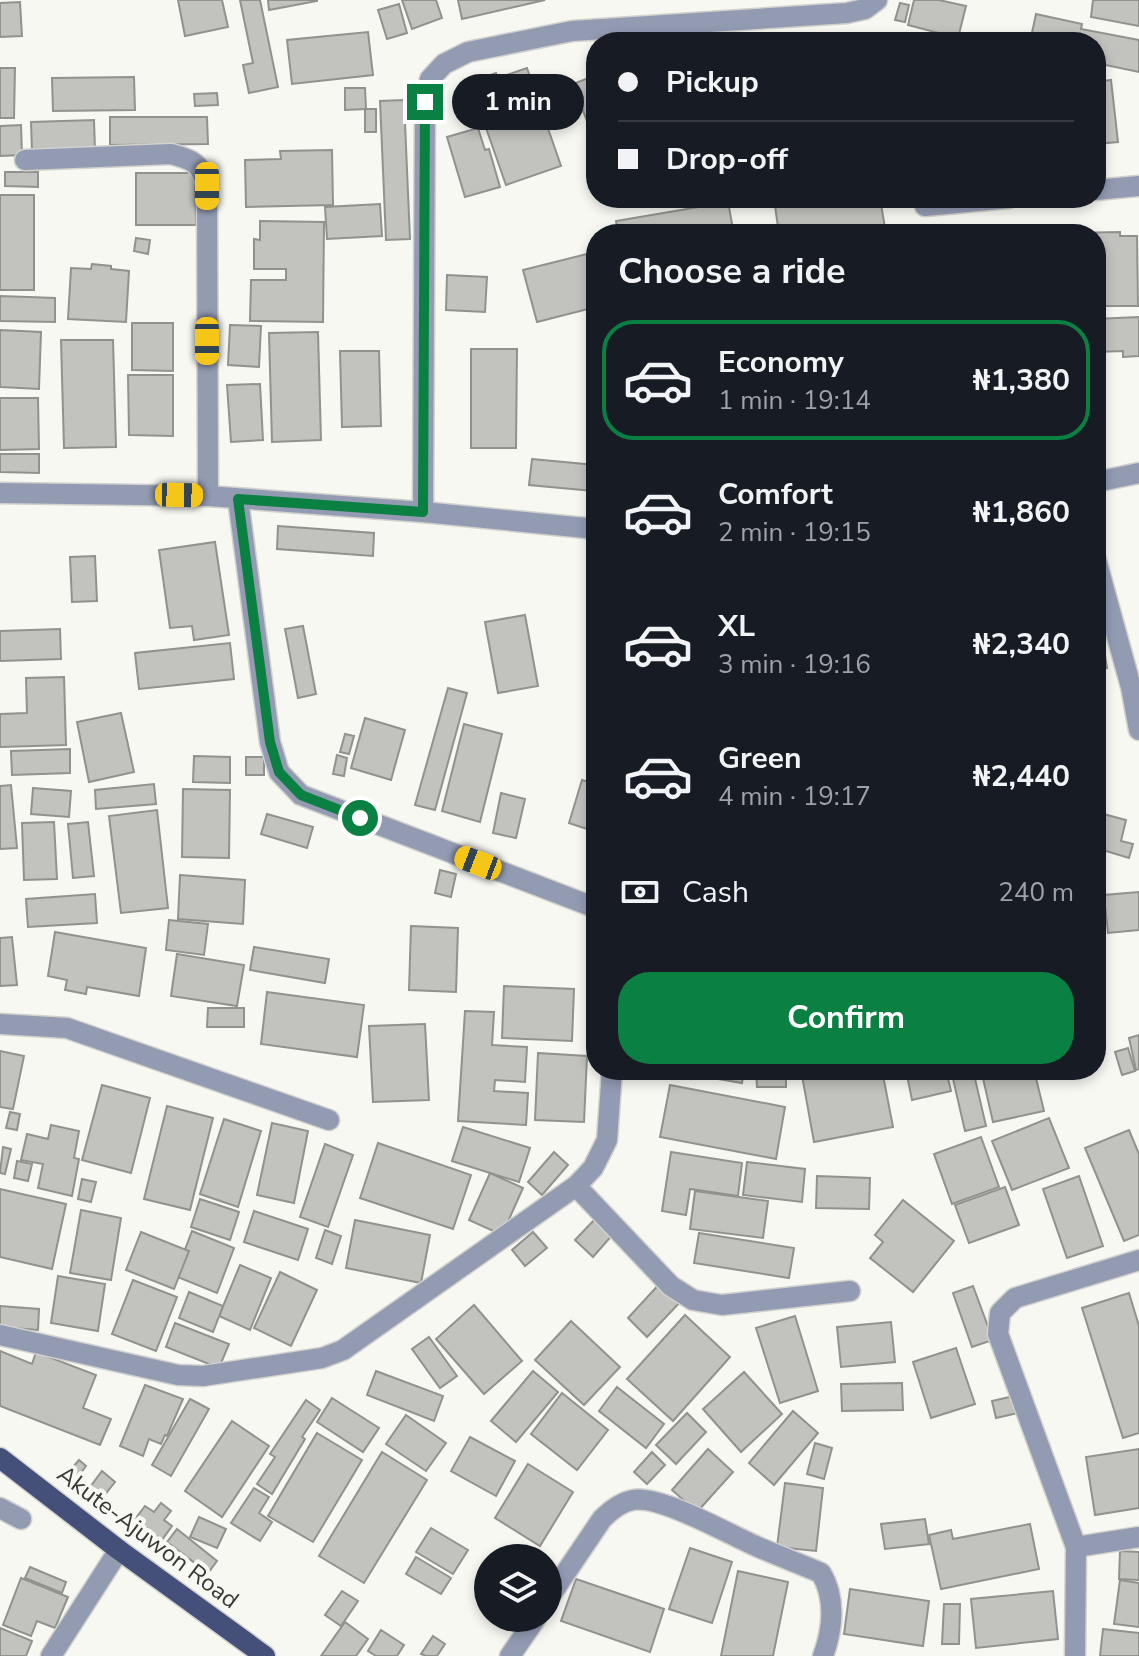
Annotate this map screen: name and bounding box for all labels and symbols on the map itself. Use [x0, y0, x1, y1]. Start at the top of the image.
callout: 1 min [453, 74, 585, 130]
route end [407, 84, 443, 120]
car [195, 162, 219, 210]
car [195, 317, 219, 365]
car [155, 483, 203, 507]
route start [342, 800, 378, 836]
car [451, 843, 505, 883]
street label: Akute-Ajuwon Road [51, 1458, 245, 1616]

